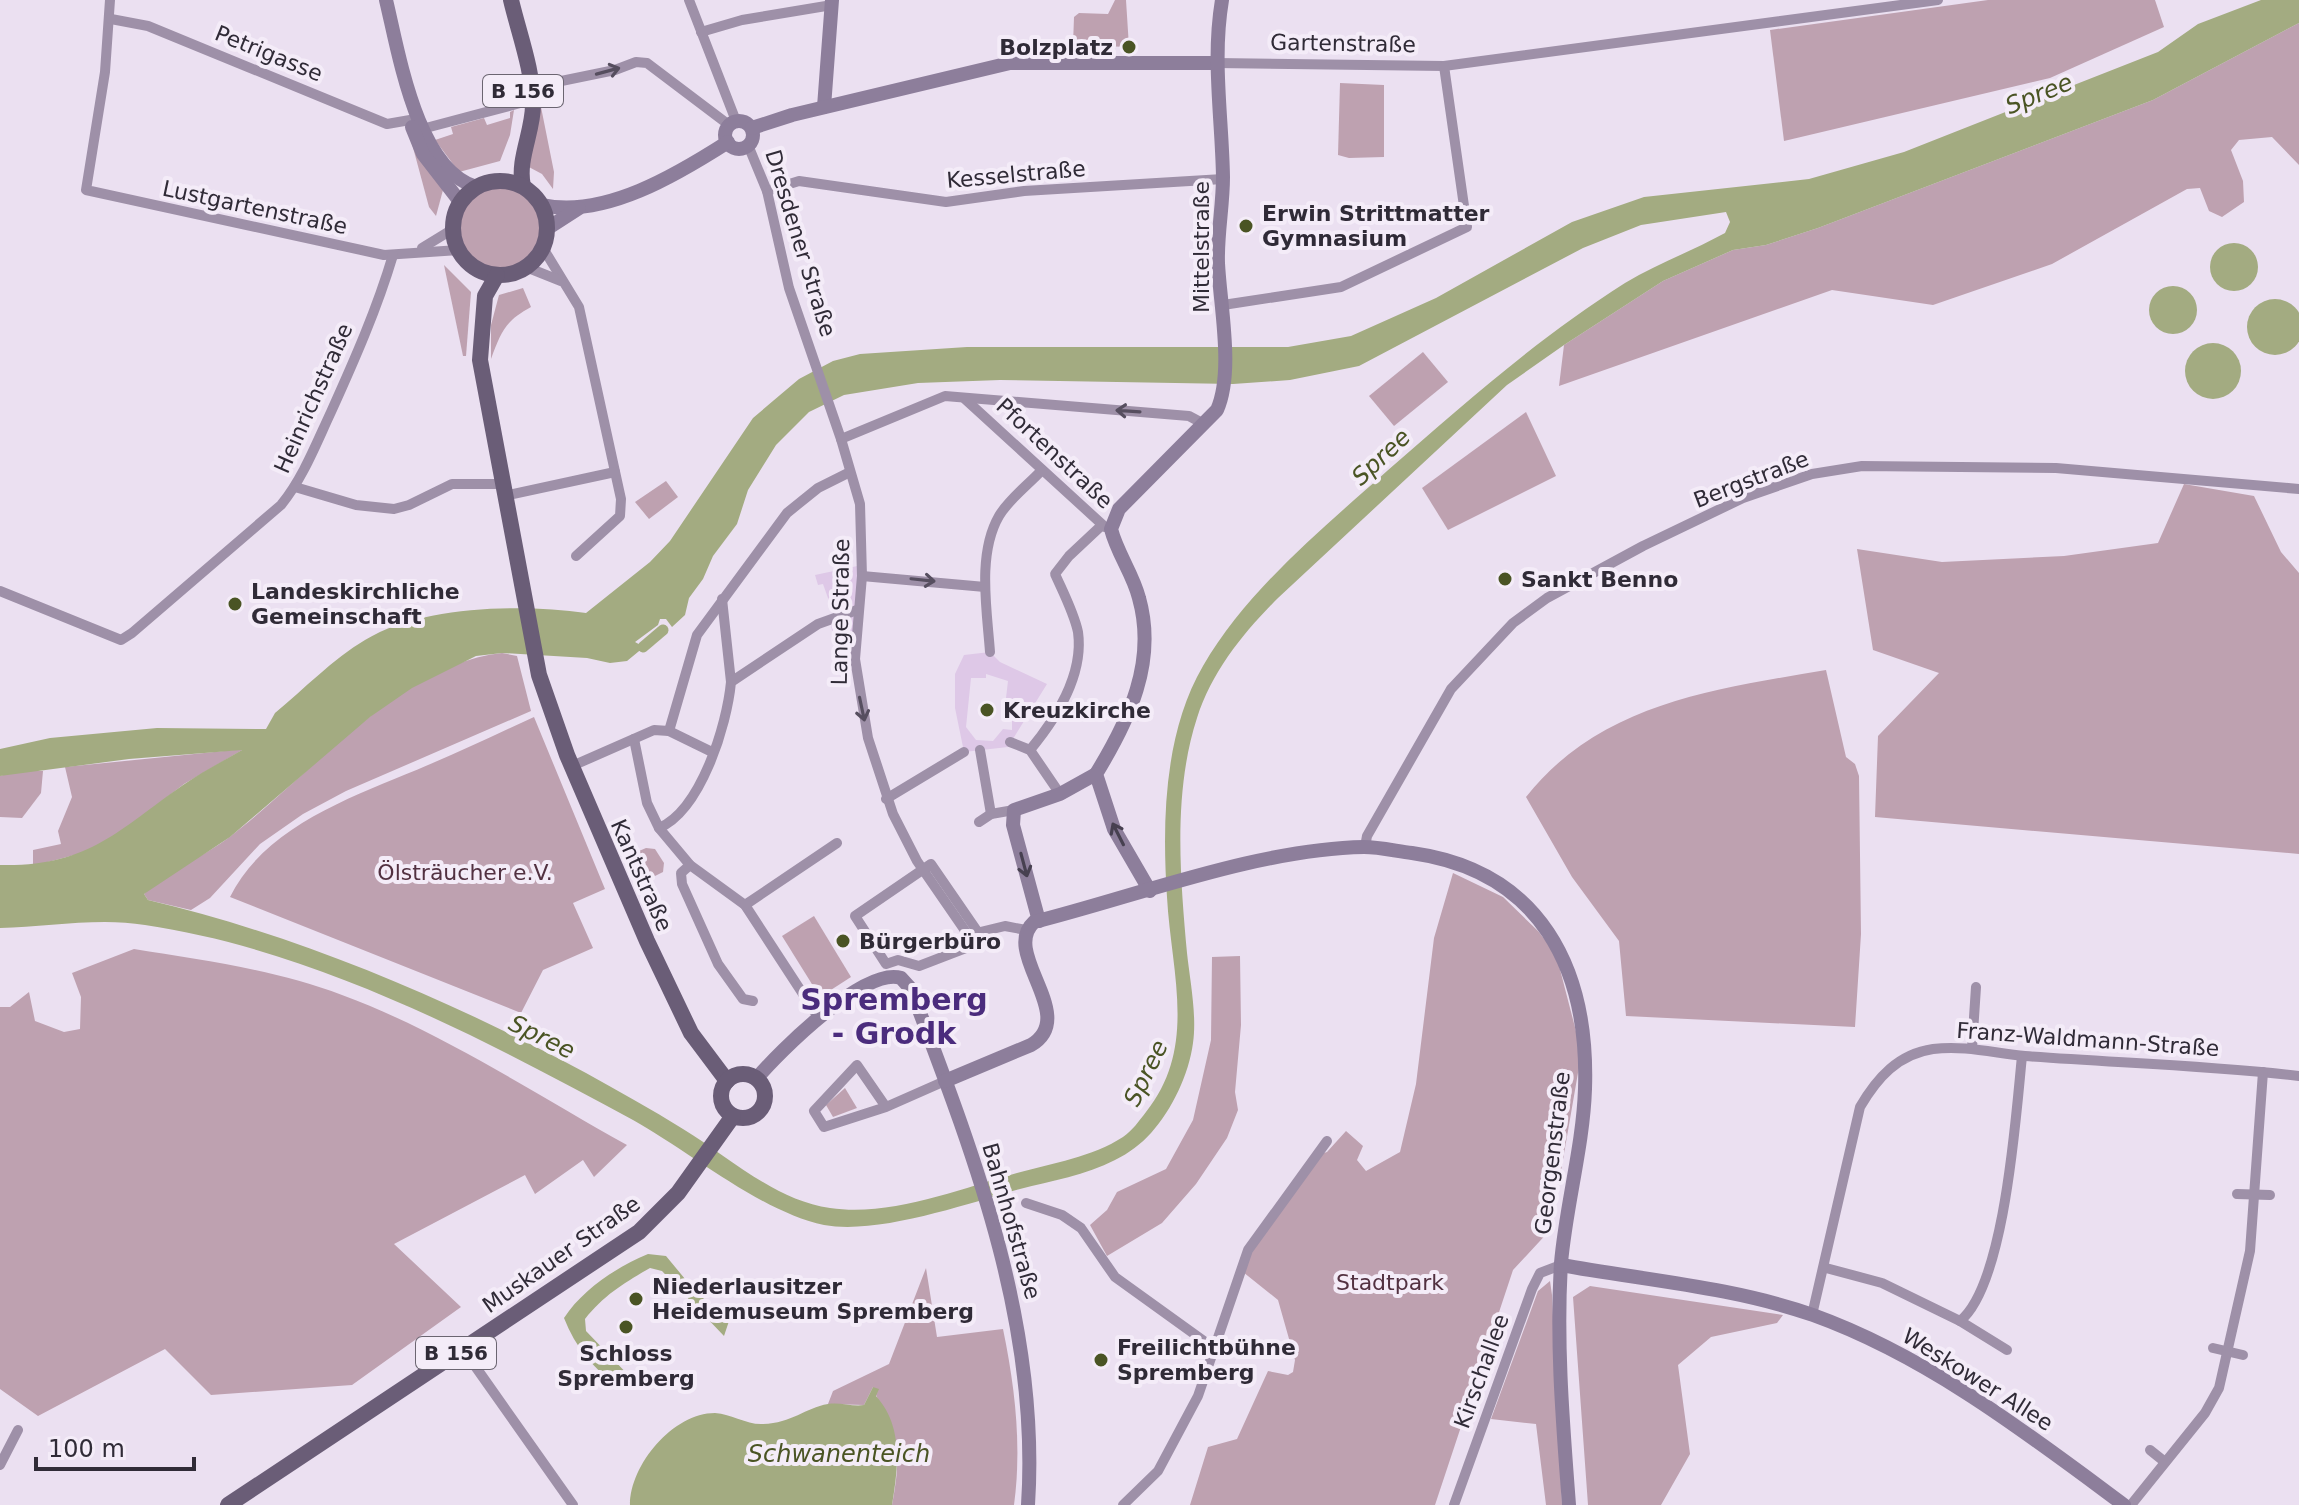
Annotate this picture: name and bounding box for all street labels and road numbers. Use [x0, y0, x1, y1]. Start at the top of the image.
street label: Petrigasse [211, 21, 326, 86]
street label: Gartenstraße [1270, 30, 1416, 57]
road number: B 156 [483, 75, 563, 107]
street label: Dresdener Straße [760, 147, 841, 340]
street label: Kesselstraße [945, 156, 1087, 193]
street label: Lustgartenstraße [160, 176, 350, 239]
street label: Mittelstraße [1189, 181, 1214, 313]
street label: Heinrichstraße [269, 319, 358, 477]
street label: Pfortenstraße [991, 393, 1118, 514]
street label: Bergstraße [1690, 446, 1812, 513]
street label: Lange Straße [827, 538, 854, 686]
street label: Kantstraße [606, 815, 677, 935]
street label: Franz-Waldmann-Straße [1956, 1018, 2220, 1061]
street label: Georgenstraße [1530, 1070, 1575, 1236]
street label: Bahnhofstraße [977, 1140, 1046, 1302]
street label: Muskauer Straße [478, 1191, 645, 1318]
street label: Kirschallee [1449, 1311, 1514, 1432]
street label: Weskower Allee [1898, 1323, 2058, 1436]
road number: B 156 [416, 1337, 496, 1369]

